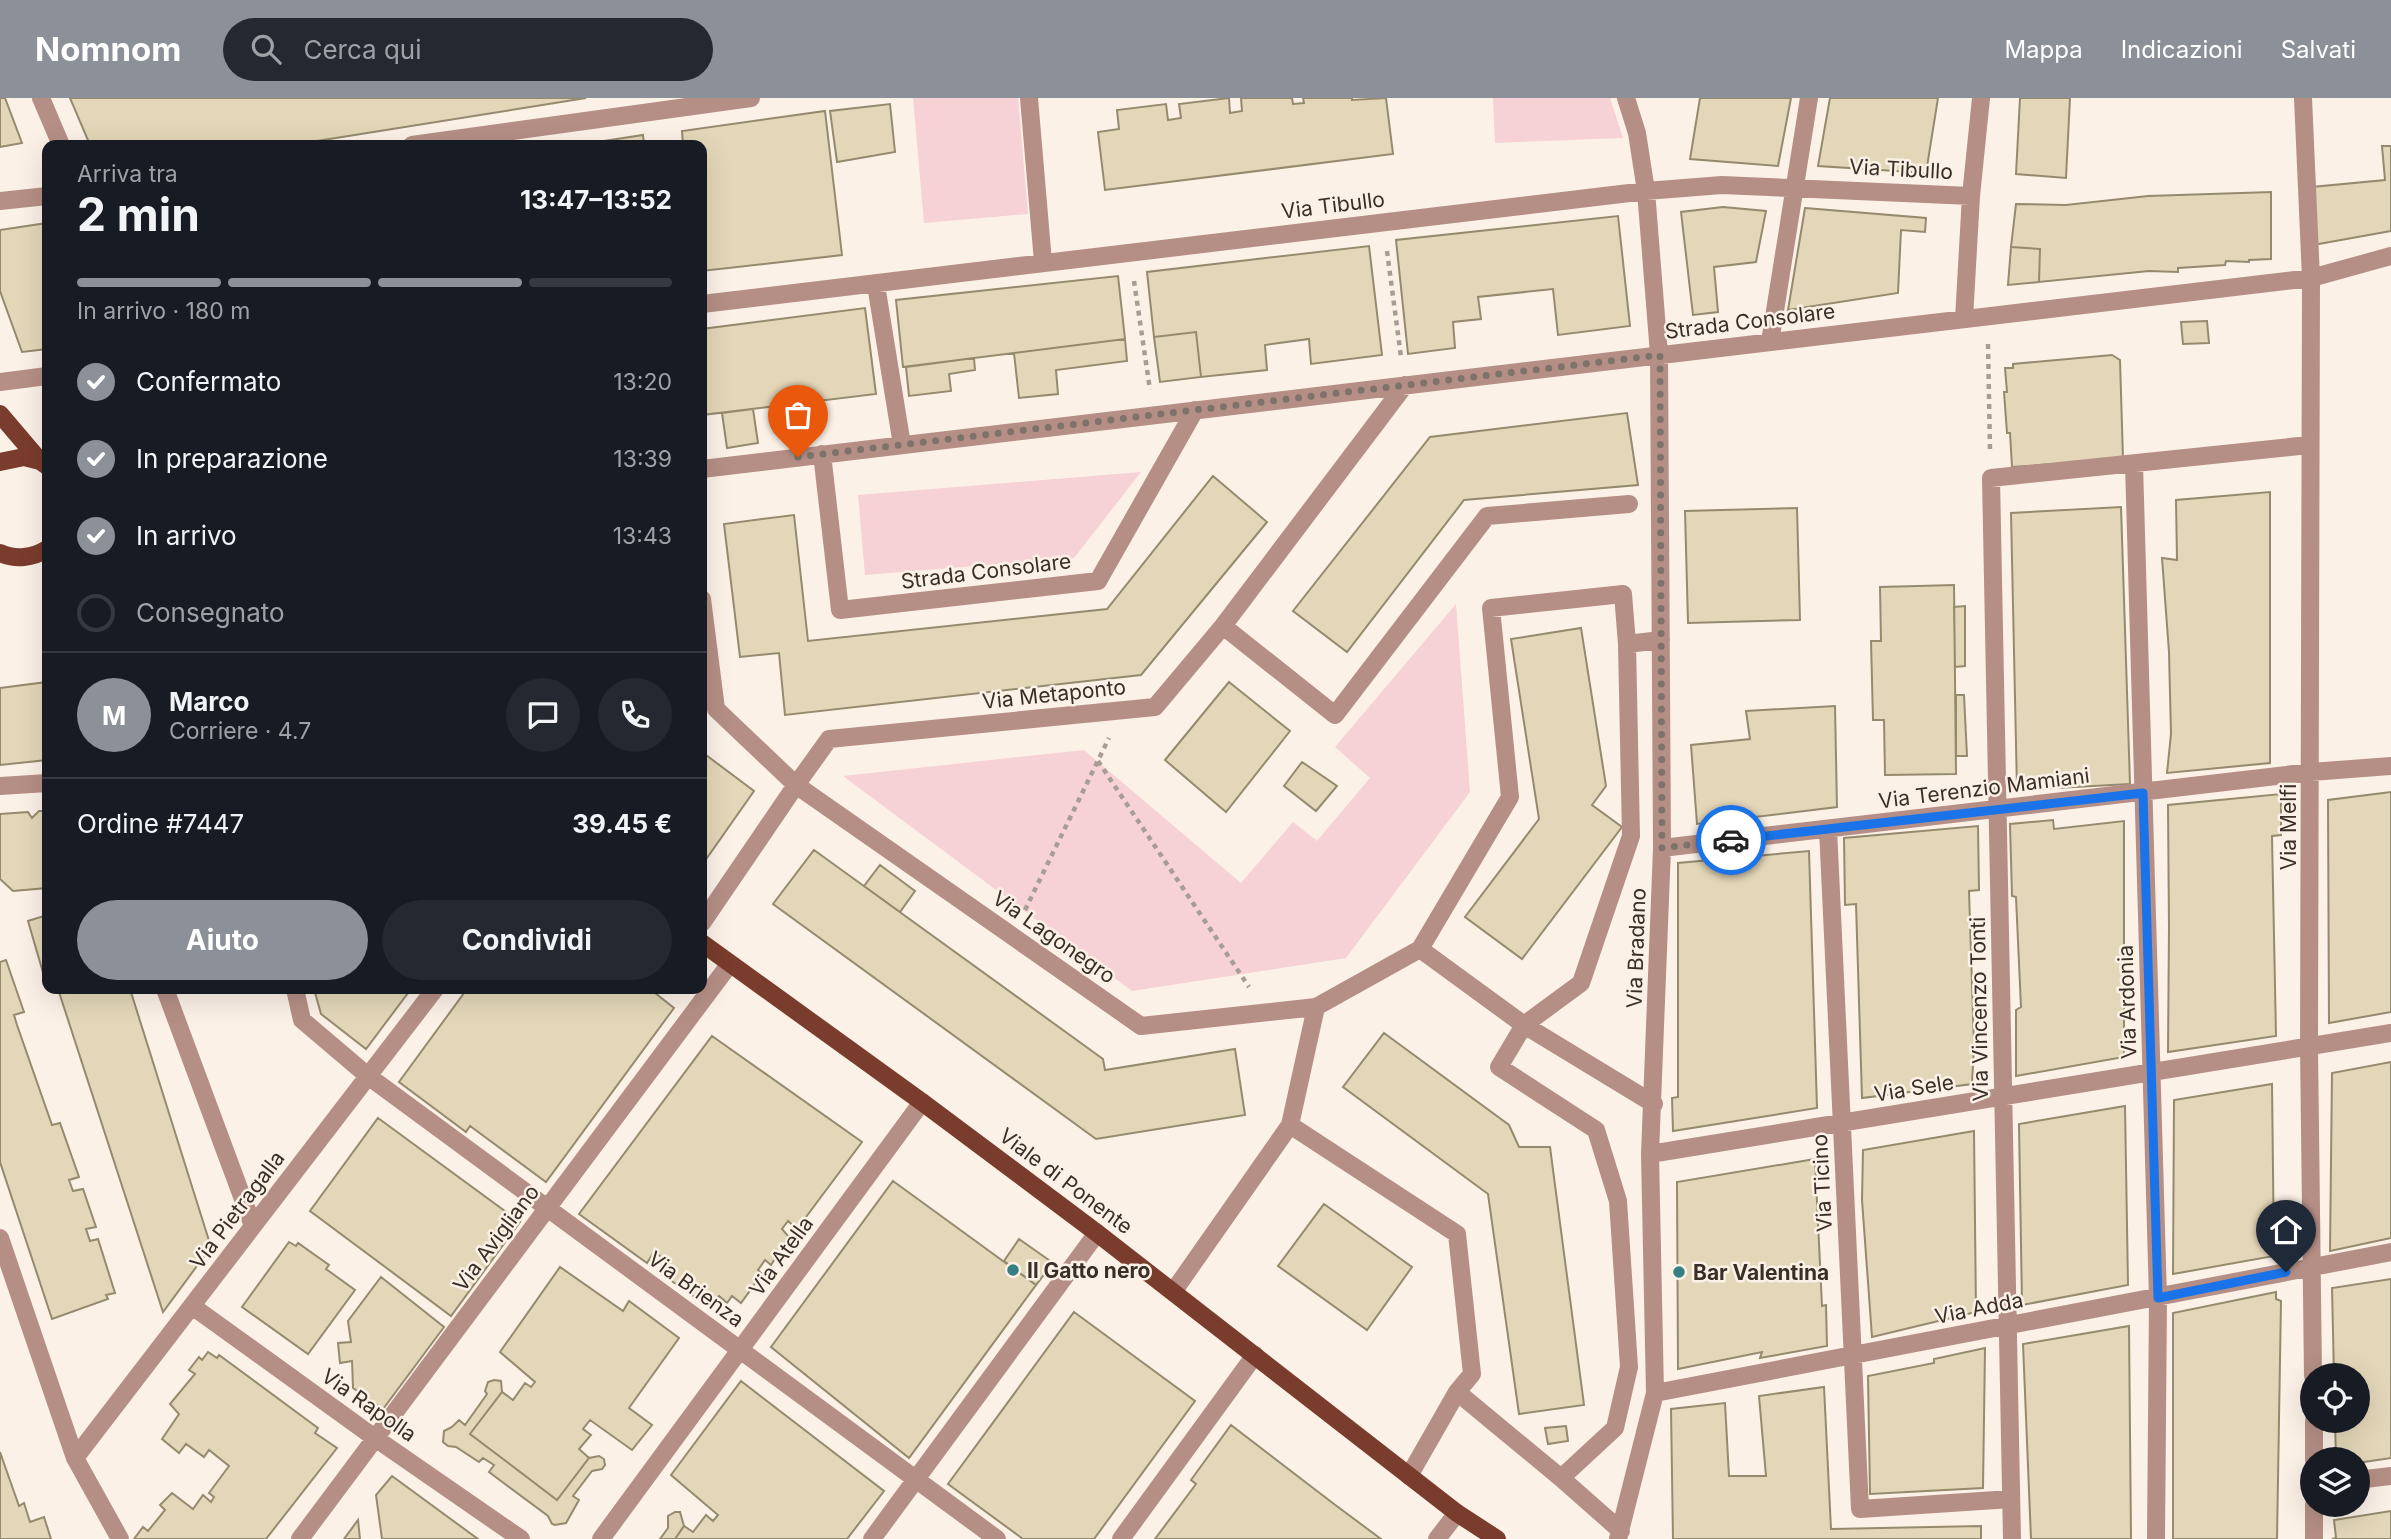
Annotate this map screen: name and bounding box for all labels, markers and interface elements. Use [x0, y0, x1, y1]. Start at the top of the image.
search box [223, 18, 713, 81]
text: Nomnom [35, 29, 181, 69]
icon: search [247, 30, 285, 68]
text: Cerca qui [303, 34, 422, 65]
text: Mappa [2004, 35, 2083, 64]
text: Indicazioni [2121, 35, 2243, 64]
text: Salvati [2281, 35, 2356, 64]
street label: Via Tibullo [1848, 154, 1954, 184]
text: Arriva tra [77, 160, 178, 188]
text: 13:47–13:52 [520, 184, 672, 215]
text: 2 min [77, 186, 200, 242]
street label: Via Tibullo [1280, 186, 1386, 224]
text: In arrivo · 180 m [77, 297, 250, 325]
street label: Strada Consolare [1663, 298, 1837, 344]
icon: check [77, 363, 115, 401]
text: Confermato [136, 366, 281, 397]
text: 13:20 [613, 368, 672, 396]
pin [768, 385, 828, 457]
icon: bag [779, 396, 817, 434]
icon: check [77, 440, 115, 478]
text: In preparazione [136, 443, 328, 474]
text: 13:39 [613, 445, 672, 473]
icon: check [77, 517, 115, 555]
text: In arrivo [136, 520, 237, 551]
text: 13:43 [613, 522, 672, 550]
street label: Strada Consolare [899, 548, 1073, 594]
text: Consegnato [136, 597, 285, 628]
street label: Via Metaponto [981, 674, 1127, 714]
button: chat [506, 678, 580, 752]
button: phone [598, 678, 672, 752]
text: Marco [169, 686, 250, 717]
text: M [102, 700, 126, 731]
text: Corriere · 4.7 [169, 717, 311, 745]
street label: Via Terenzio Mamiani [1877, 763, 2091, 813]
street label: Via Melfi [2276, 784, 2301, 870]
courier [1696, 805, 1766, 875]
text: Ordine #7447 [77, 808, 244, 839]
text: 39.45 € [572, 808, 672, 839]
icon: car [1712, 821, 1750, 859]
street label: Via Lagonegro [988, 885, 1120, 989]
street label: Via Bradano [1621, 887, 1651, 1009]
button: Aiuto [77, 900, 368, 980]
button: Condividi [382, 900, 672, 980]
street label: Via Vincenzo Tonti [1965, 917, 1993, 1101]
street label: Via Ardonia [2113, 945, 2141, 1059]
street label: Via Sele [1872, 1069, 1956, 1107]
street label: Viale di Ponente [994, 1123, 1138, 1239]
street label: Via Ticino [1807, 1133, 1837, 1233]
street label: Via Pietragalla [185, 1146, 289, 1274]
street label: Via Avigliano [448, 1180, 544, 1296]
pin [2256, 1200, 2316, 1272]
street label: Via Atella [744, 1211, 818, 1301]
icon: home [2267, 1211, 2305, 1249]
street label: Via Brienza [643, 1246, 749, 1332]
place label: Il Gatto nero [1027, 1258, 1150, 1283]
place label: Bar Valentina [1693, 1260, 1829, 1285]
marker: Il Gatto nero [1005, 1262, 1021, 1278]
marker: Bar Valentina [1671, 1264, 1687, 1280]
street label: Via Adda [1933, 1287, 2025, 1329]
street label: Via Rapolla [317, 1363, 421, 1447]
map controls [2300, 1363, 2370, 1517]
button: locate [2300, 1363, 2370, 1433]
button: layers [2300, 1447, 2370, 1517]

